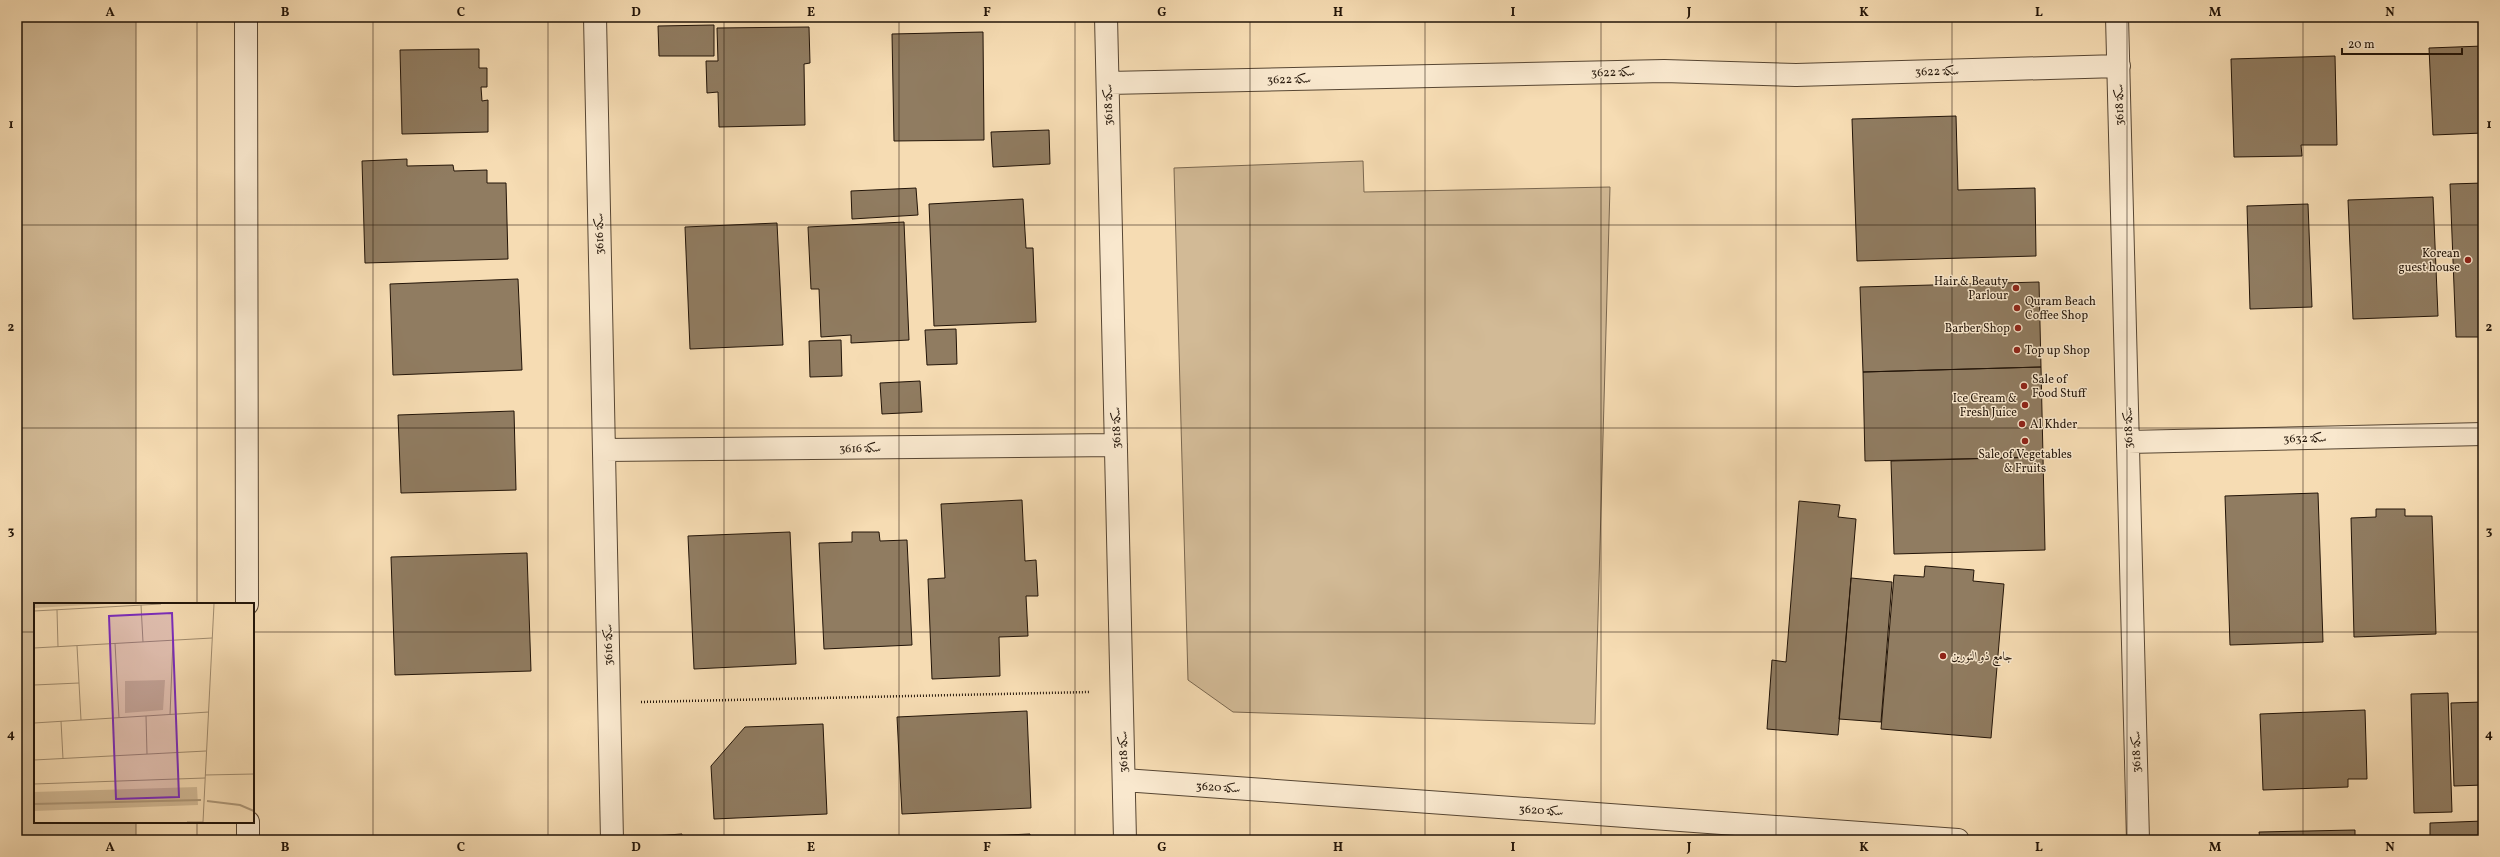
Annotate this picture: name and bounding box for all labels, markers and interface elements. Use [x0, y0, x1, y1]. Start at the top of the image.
text: A [105, 4, 115, 22]
text: B [281, 4, 290, 22]
text: C [457, 4, 465, 22]
text: D [631, 4, 641, 22]
text: E [807, 4, 815, 22]
text: F [983, 4, 991, 22]
text: G [1157, 4, 1167, 22]
text: H [1333, 4, 1343, 22]
text: I [1511, 4, 1516, 22]
text: J [1686, 4, 1692, 22]
text: K [1859, 4, 1869, 22]
text: L [2035, 4, 2043, 22]
text: M [2209, 4, 2222, 22]
text: N [2385, 4, 2395, 22]
scale bar [2342, 30, 2462, 56]
text: 20 m [2348, 37, 2375, 53]
street label: سكة 3622 [1915, 64, 1959, 80]
street label: سكة 3622 [1591, 65, 1635, 81]
street label: سكة 3622 [1267, 72, 1311, 88]
street label: سكة 3618 [1101, 84, 1117, 126]
street label: سكة 3618 [2112, 84, 2128, 126]
text: 1 [8, 116, 14, 134]
text: 1 [2486, 116, 2492, 134]
street label: سكة 3616 [592, 213, 608, 255]
place label: Korean guest house [2399, 246, 2460, 276]
marker: Korean guest house [2463, 255, 2473, 265]
place label: Hair & Beauty Parlour [1934, 274, 2009, 304]
marker: Hair & Beauty Parlour [2011, 283, 2021, 293]
place label: Quram Beach Coffee Shop [2025, 294, 2096, 324]
marker: Quram Beach Coffee Shop [2012, 303, 2022, 313]
text: 2 [8, 319, 15, 337]
text: 2 [2486, 319, 2493, 337]
place label: Barber Shop [1945, 321, 2010, 337]
marker: Barber Shop [2013, 323, 2023, 333]
place label: Top up Shop [2025, 343, 2090, 359]
marker: Top up Shop [2012, 345, 2022, 355]
place label: Sale of Food Stuff [2032, 372, 2087, 402]
marker: Sale of Food Stuff [2019, 381, 2029, 391]
place label: Ice Cream & Fresh Juice [1953, 391, 2017, 421]
marker: Ice Cream & Fresh Juice [2020, 400, 2030, 410]
street label: سكة 3618 [1109, 407, 1125, 449]
street label: سكة 3618 [2121, 407, 2137, 449]
place label: Al Khder [2030, 417, 2077, 433]
marker: Al Khder [2017, 419, 2027, 429]
street label: سكة 3632 [2283, 431, 2327, 447]
marker: Sale of Vegetables & Fruits [2020, 436, 2030, 446]
street label: سكة 3616 [839, 441, 881, 457]
place label: Sale of Vegetables & Fruits [1978, 447, 2072, 477]
text: 3 [8, 523, 15, 541]
text: 3 [2486, 523, 2493, 541]
inset map [34, 603, 254, 823]
street label: سكة 3616 [601, 624, 617, 666]
place label: جامع ذو النورين [1951, 649, 2013, 667]
marker: جامع ذو النورين [1938, 651, 1948, 661]
text: 4 [7, 726, 15, 744]
text: 4 [2485, 726, 2493, 744]
street label: سكة 3618 [1116, 731, 1132, 773]
street label: سكة 3618 [2129, 731, 2145, 773]
street label: سكة 3620 [1195, 778, 1241, 798]
street label: سكة 3620 [1518, 801, 1564, 821]
text: A [105, 839, 115, 857]
text: B [281, 839, 290, 857]
text: C [457, 839, 465, 857]
text: D [631, 839, 641, 857]
text: E [807, 839, 815, 857]
text: F [983, 839, 991, 857]
text: G [1157, 839, 1167, 857]
text: H [1333, 839, 1343, 857]
text: I [1511, 839, 1516, 857]
text: J [1686, 839, 1692, 857]
text: K [1859, 839, 1869, 857]
text: L [2035, 839, 2043, 857]
text: M [2209, 839, 2222, 857]
text: N [2385, 839, 2395, 857]

